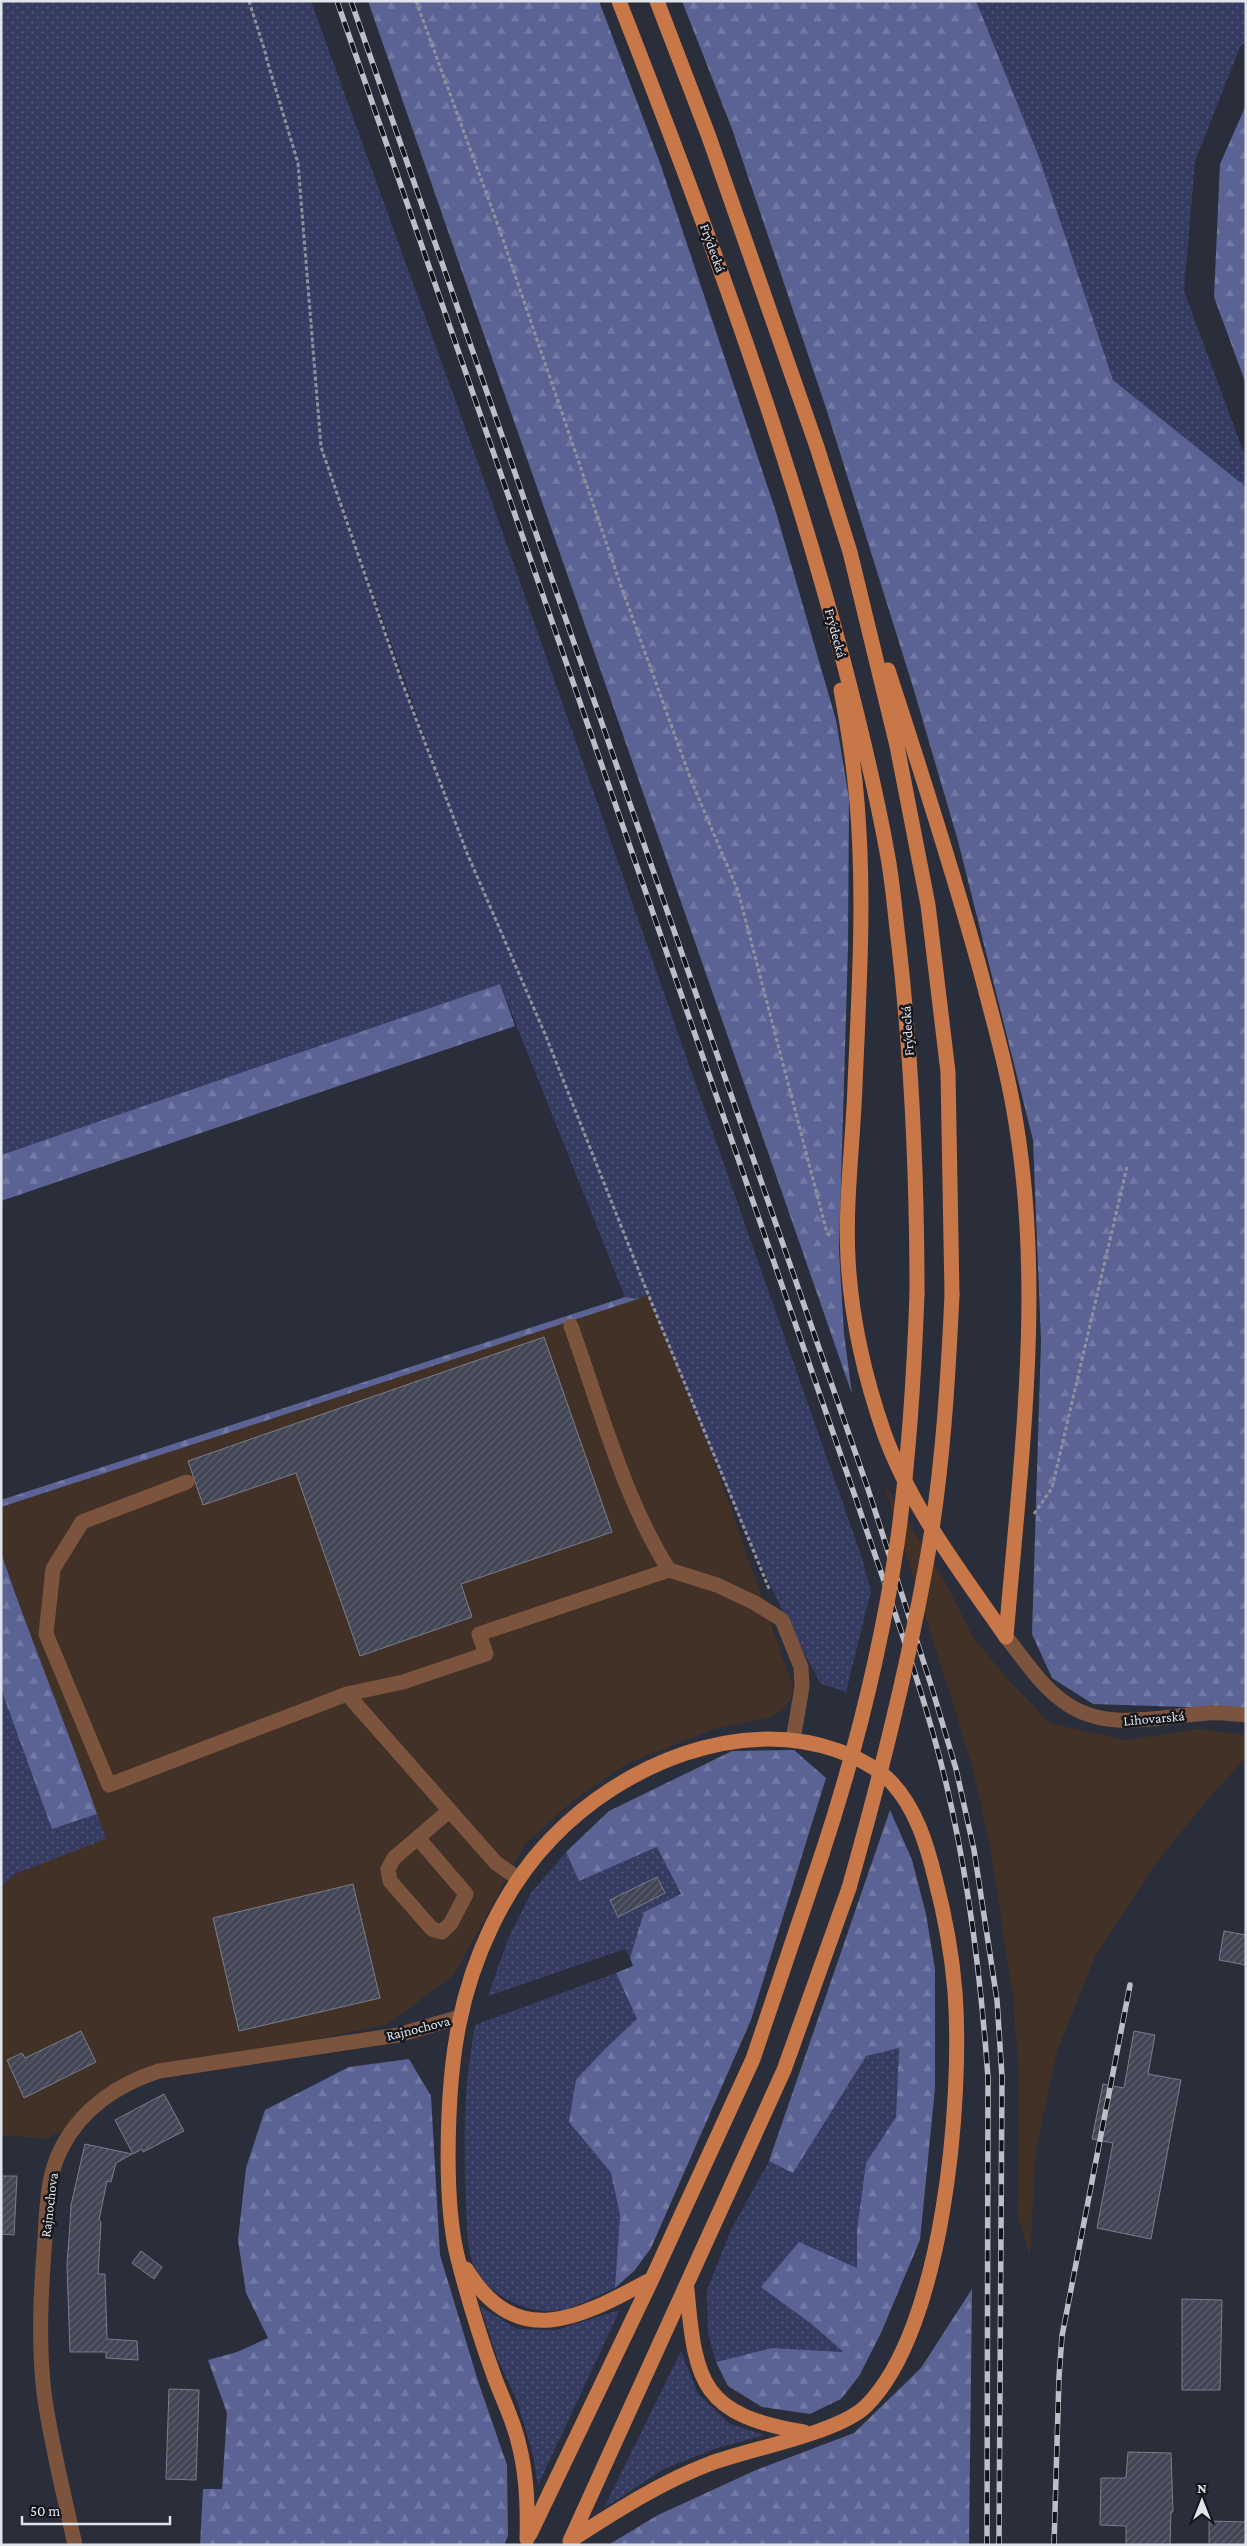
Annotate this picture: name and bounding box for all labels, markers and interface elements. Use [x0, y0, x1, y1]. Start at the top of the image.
street label: Frýdecká [697, 222, 729, 275]
street label: Frýdecká [822, 607, 850, 660]
street label: Frýdecká [897, 1005, 917, 1057]
street label: Lihovarská [1123, 1707, 1186, 1729]
street label: Rajnochova [385, 2012, 452, 2045]
street label: Rajnochova [37, 2171, 62, 2238]
north arrow [1177, 2476, 1227, 2526]
text: N [1197, 2480, 1207, 2496]
scale bar [22, 2494, 170, 2526]
text: 50 m [30, 2503, 60, 2519]

